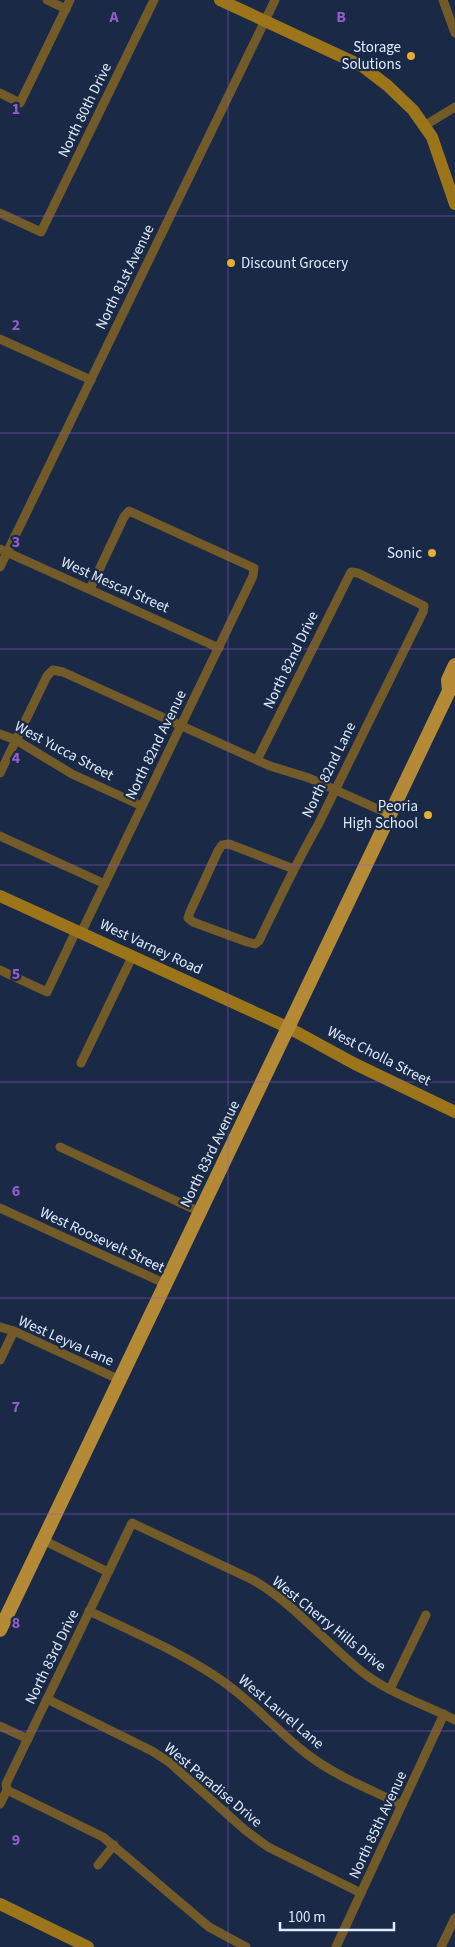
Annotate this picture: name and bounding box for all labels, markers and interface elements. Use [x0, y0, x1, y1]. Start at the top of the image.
text: A [108, 6, 119, 28]
text: B [336, 6, 346, 28]
place label: Storage Solutions [341, 37, 401, 75]
marker: Storage Solutions [405, 50, 417, 62]
street label: North 80th Drive [53, 59, 117, 161]
text: 1 [12, 98, 20, 120]
street label: North 81st Avenue [90, 221, 160, 333]
place label: Discount Grocery [241, 253, 348, 274]
marker: Discount Grocery [225, 257, 237, 269]
text: 2 [12, 314, 20, 336]
text: 3 [12, 531, 20, 553]
place label: Sonic [387, 543, 422, 564]
marker: Sonic [426, 547, 438, 559]
street label: West Mescal Street [57, 552, 173, 618]
street label: North 82nd Drive [258, 608, 324, 712]
street label: North 82nd Avenue [120, 686, 192, 804]
street label: West Yucca Street [11, 716, 117, 786]
street label: North 82nd Lane [297, 719, 361, 821]
text: 4 [12, 747, 21, 769]
place label: Peoria High School [343, 796, 418, 834]
marker: Peoria High School [422, 809, 434, 821]
street label: West Varney Road [96, 914, 206, 980]
text: 5 [12, 963, 20, 985]
street label: West Cholla Street [323, 1021, 435, 1091]
street label: North 83rd Avenue [175, 1097, 245, 1211]
text: 6 [12, 1180, 20, 1202]
street label: West Roosevelt Street [36, 1202, 168, 1278]
street label: West Leyva Lane [15, 1311, 117, 1371]
text: 7 [12, 1396, 20, 1418]
street label: West Cherry Hills Drive [268, 1571, 390, 1677]
street label: North 83rd Drive [20, 1606, 84, 1708]
text: 8 [12, 1612, 20, 1634]
street label: West Laurel Lane [234, 1670, 328, 1754]
street label: West Paradise Drive [159, 1738, 267, 1832]
street label: North 85th Avenue [344, 1768, 412, 1882]
text: 9 [12, 1829, 20, 1851]
scale bar [280, 1900, 394, 1932]
text: 100 m [288, 1907, 326, 1928]

